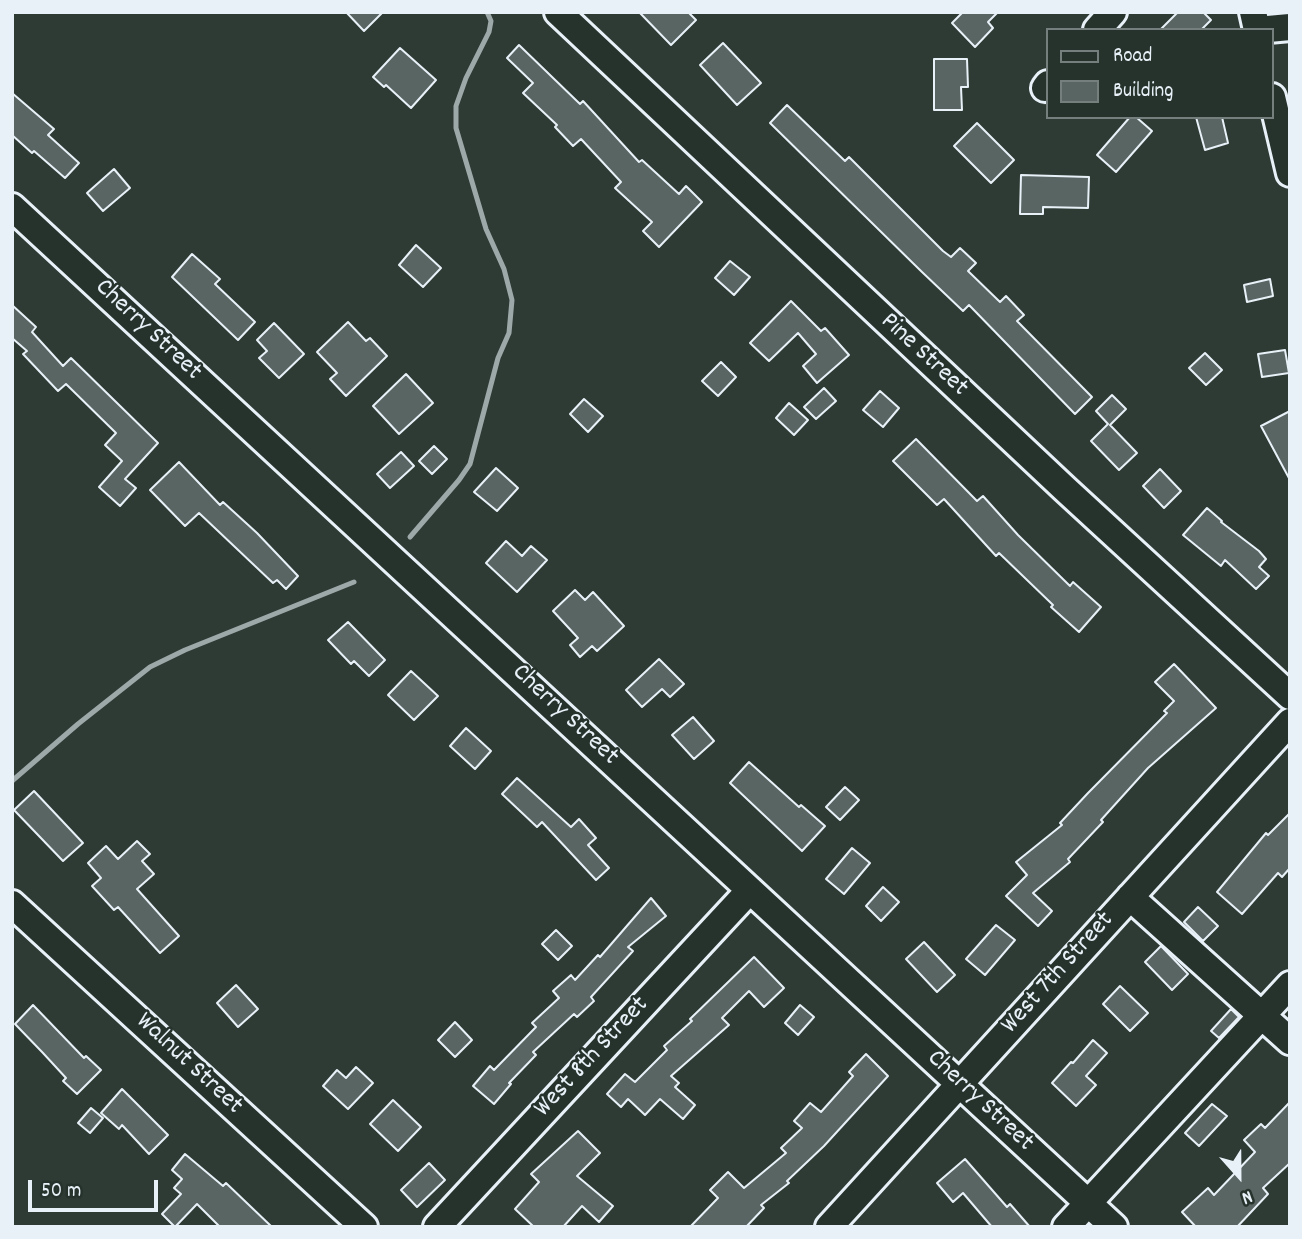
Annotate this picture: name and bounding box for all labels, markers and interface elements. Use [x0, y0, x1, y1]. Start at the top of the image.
legend [1046, 28, 1274, 119]
text: Road [1113, 42, 1152, 72]
text: Building [1113, 77, 1173, 107]
street label: Cherry Street [87, 274, 207, 388]
street label: Pine Street [872, 307, 974, 405]
street label: Cherry Street [504, 659, 624, 773]
street label: West 7th Street [996, 907, 1122, 1041]
street label: West 8th Street [529, 991, 657, 1125]
street label: Walnut Street [128, 1007, 248, 1123]
street label: Cherry Street [919, 1045, 1039, 1159]
north arrow [1204, 1141, 1274, 1211]
scale bar [32, 1166, 161, 1210]
text: 50 m [41, 1177, 81, 1207]
text: N [1237, 1182, 1256, 1210]

